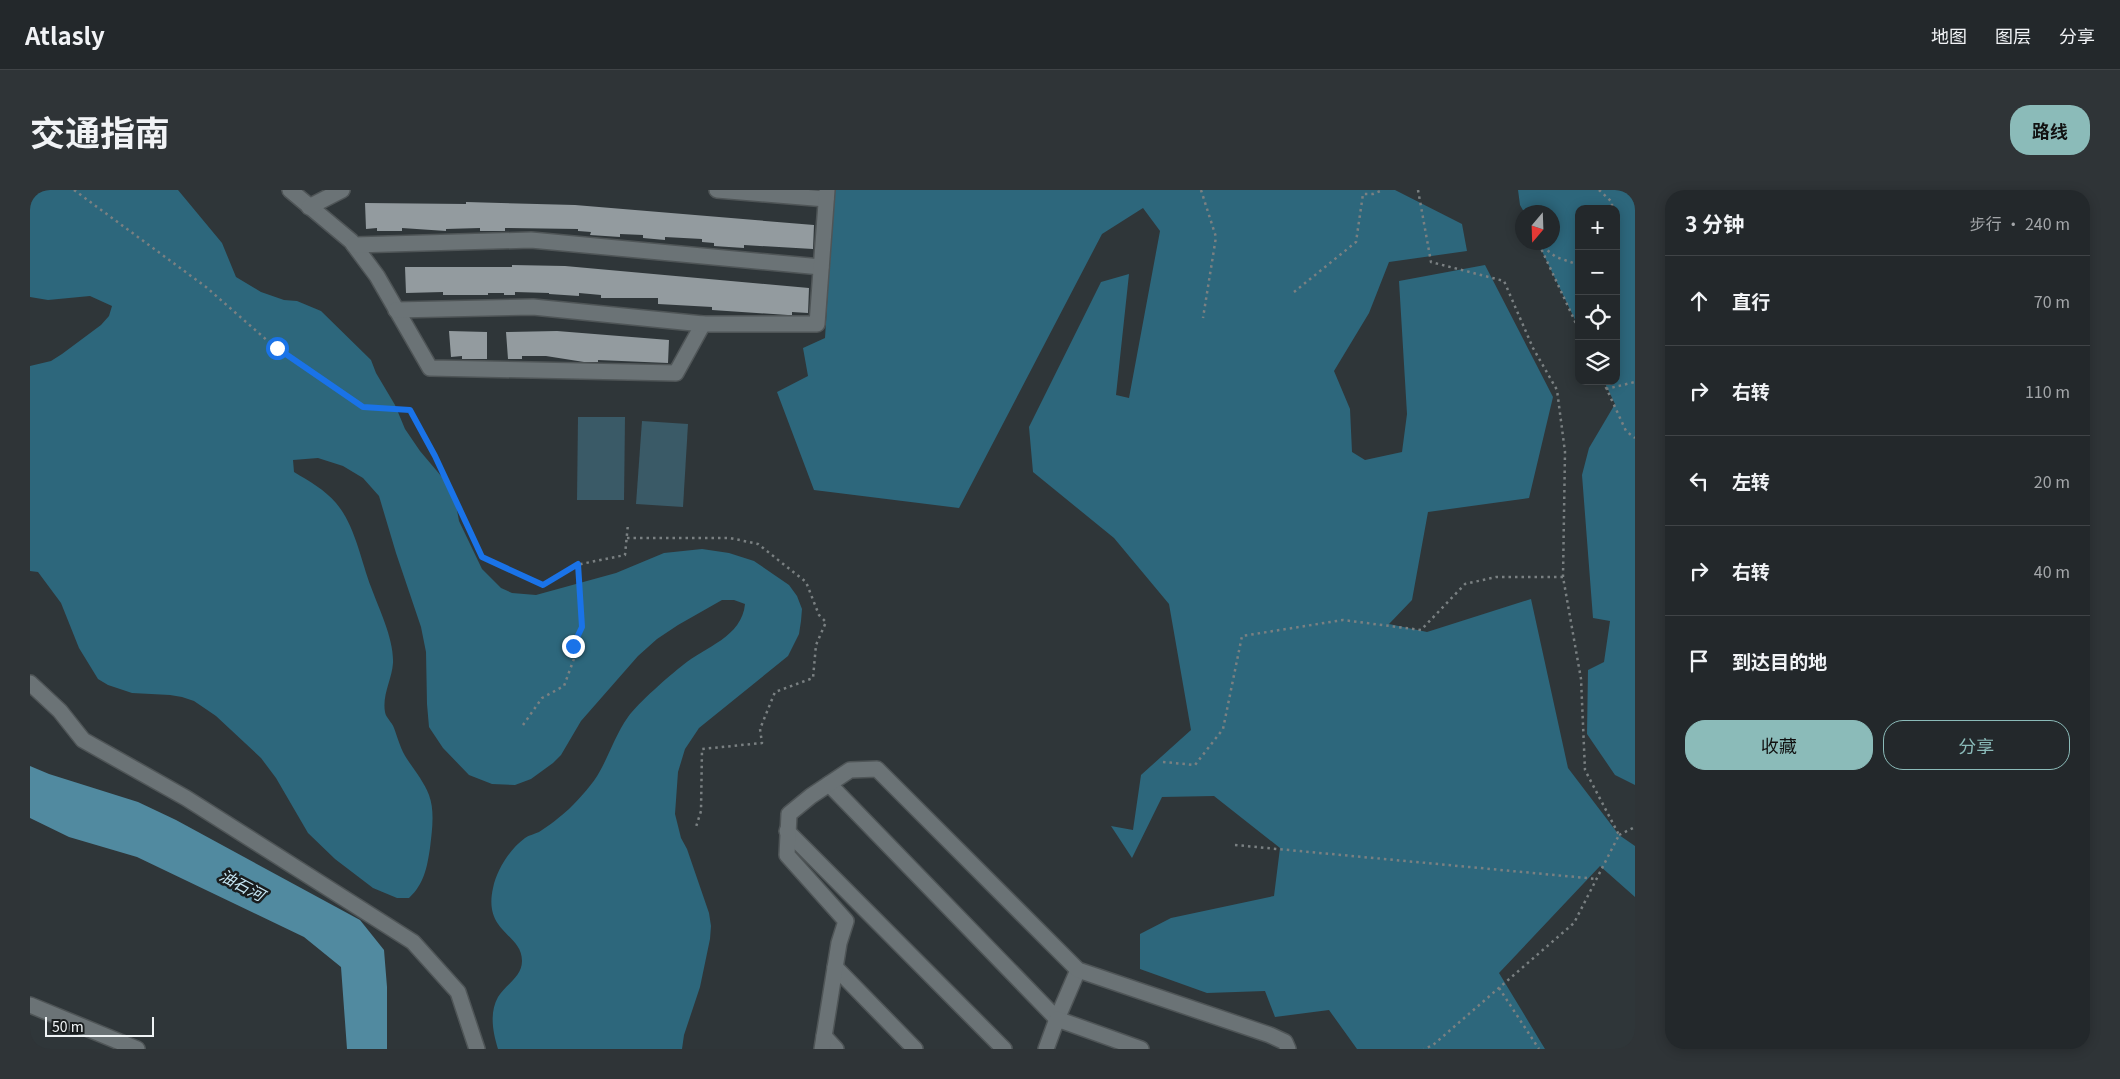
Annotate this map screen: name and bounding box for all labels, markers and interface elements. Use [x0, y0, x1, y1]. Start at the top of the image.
text: Atlasly [25, 17, 105, 52]
text: 地图 [1931, 22, 1967, 48]
text: 图层 [1995, 22, 2031, 48]
text: 分享 [2059, 22, 2095, 48]
text: 交通指南 [30, 105, 170, 156]
button: 路线 [2010, 105, 2090, 155]
north arrow [1515, 205, 1560, 250]
map controls [1575, 205, 1620, 385]
button: + [1575, 205, 1620, 250]
text: 3 分钟 [1685, 208, 1744, 238]
text: 步行 · 240 m [1970, 211, 2070, 235]
button: − [1575, 250, 1620, 295]
icon: ahead [1685, 287, 1713, 315]
text: 直行 [1732, 287, 1770, 314]
text: 70 m [2034, 289, 2070, 313]
button: locate [1575, 295, 1620, 340]
route start [266, 337, 289, 360]
button: layers [1575, 340, 1620, 385]
icon: right [1685, 377, 1713, 405]
text: 右转 [1732, 377, 1770, 404]
text: 110 m [2025, 379, 2070, 403]
icon: left [1685, 467, 1713, 495]
text: 左转 [1732, 467, 1770, 494]
text: 20 m [2034, 469, 2070, 493]
icon: right [1685, 557, 1713, 585]
text: 右转 [1732, 557, 1770, 584]
text: 40 m [2034, 559, 2070, 583]
route end [562, 635, 585, 658]
icon: arrive [1685, 647, 1713, 675]
text: 到达目的地 [1732, 647, 1827, 674]
button: 收藏 [1685, 720, 1873, 770]
button: 分享 [1883, 720, 2070, 770]
water label: 油石河 [216, 862, 272, 907]
scale bar [45, 1014, 154, 1037]
text: 50 m [52, 1016, 84, 1036]

